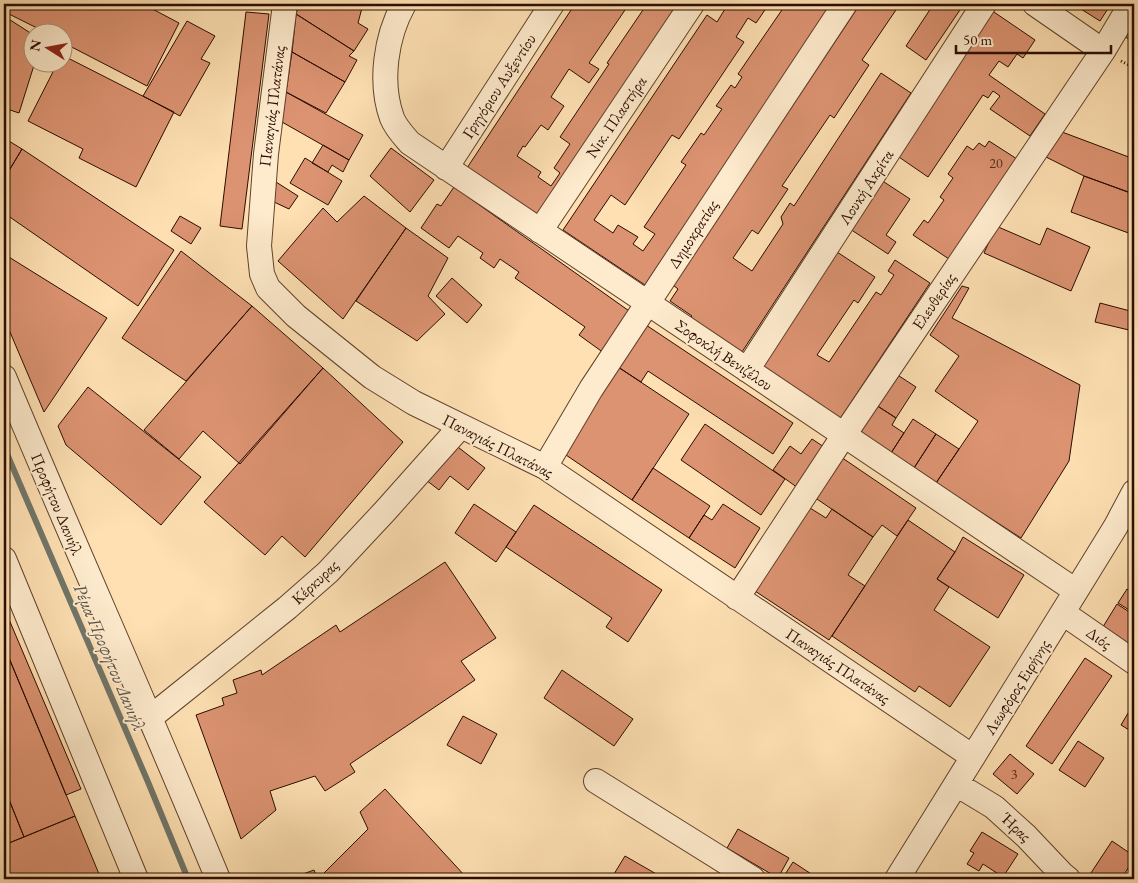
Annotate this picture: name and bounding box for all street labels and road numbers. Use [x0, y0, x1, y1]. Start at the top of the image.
street label: Γρηγόριου Αυξεντίου [457, 30, 541, 142]
street label: Παναγιάς Πλατάνας [254, 44, 290, 168]
street label: Νικ. Πλαστήρα [581, 71, 652, 162]
street label: Λουκή Ακρίτα [833, 145, 898, 229]
street label: Δημοκρατίας [663, 195, 723, 272]
street label: Ελευθερίας [907, 268, 961, 334]
street label: Σοφοκλή Βενιζέλου [671, 315, 777, 395]
street label: Παναγιάς Πλατάνας [439, 409, 557, 483]
street label: Προφήτου Δανιήλ [26, 450, 88, 559]
street label: Κέρκυρας [287, 555, 343, 609]
street label: Διός [1082, 622, 1116, 654]
street label: Παναγιάς Πλατάνας [782, 623, 895, 709]
street label: Λεωφόρος Ειρήνης [979, 635, 1055, 740]
street label: Ήρας [996, 808, 1036, 847]

